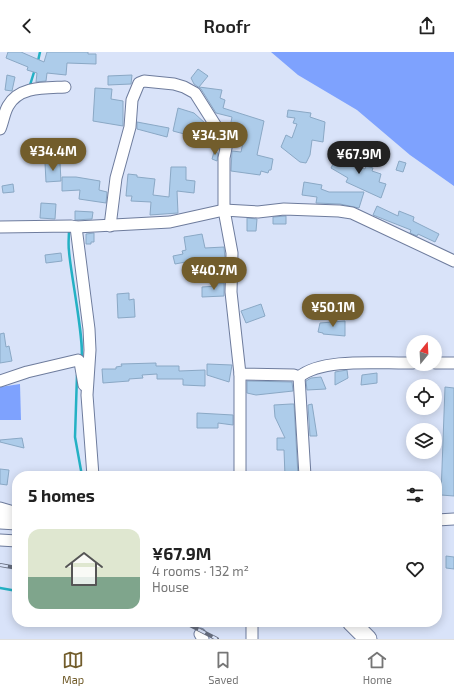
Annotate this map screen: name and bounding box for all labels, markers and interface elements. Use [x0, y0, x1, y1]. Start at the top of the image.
icon: back [16, 15, 38, 37]
text: Roofr [204, 15, 250, 37]
icon: share [416, 15, 438, 37]
pin: ¥34.3M [182, 122, 248, 156]
text: ¥34.3M [192, 127, 238, 143]
pin: ¥34.4M [20, 138, 86, 172]
pin: ¥67.9M [326, 141, 392, 175]
text: ¥34.4M [29, 143, 77, 159]
text: ¥67.9M [336, 146, 382, 162]
pin: ¥40.7M [181, 257, 247, 291]
text: ¥40.7M [191, 262, 237, 278]
pin: ¥50.1M [300, 294, 366, 328]
text: ¥50.1M [311, 299, 355, 315]
north arrow [406, 335, 442, 371]
map controls [406, 335, 442, 459]
button: locate [406, 379, 442, 415]
button: layers [406, 423, 442, 459]
icon: filters [404, 484, 426, 506]
text: 5 homes [28, 485, 95, 505]
text: ¥67.9M [152, 543, 211, 563]
icon: home [60, 545, 108, 593]
icon: heart [404, 558, 426, 580]
text: 4 rooms · 132 m² [152, 563, 249, 579]
text: House [152, 579, 189, 595]
tab: Map [62, 649, 84, 686]
tab: Saved [208, 649, 239, 686]
tab: Home [363, 649, 392, 686]

